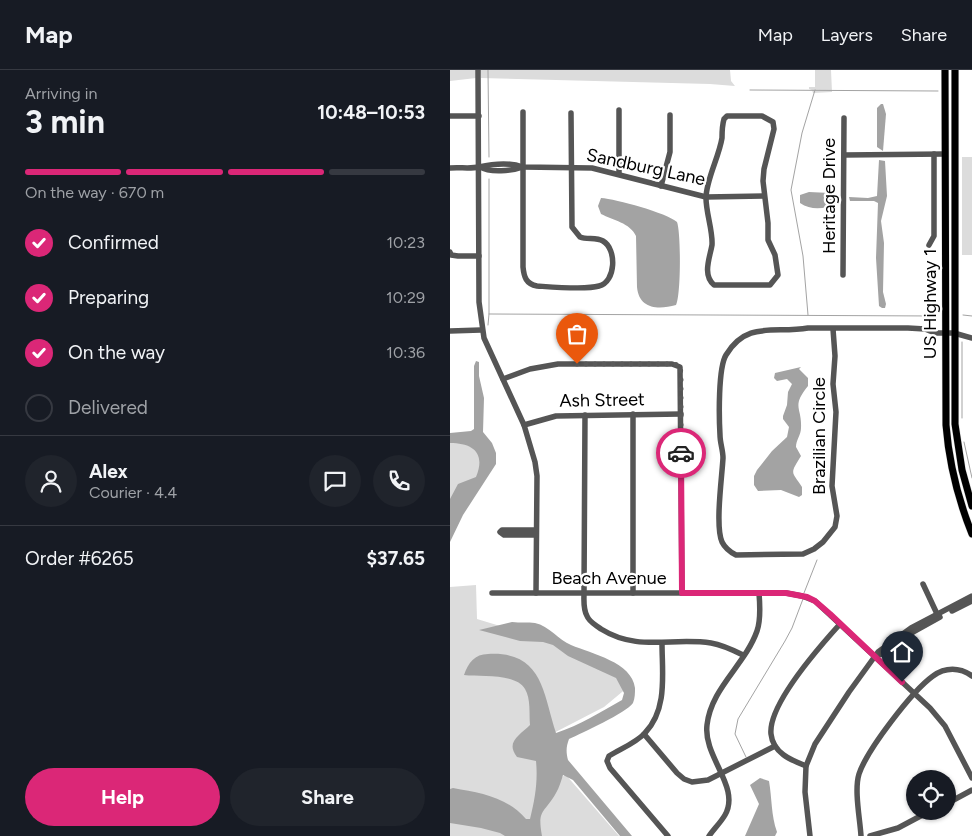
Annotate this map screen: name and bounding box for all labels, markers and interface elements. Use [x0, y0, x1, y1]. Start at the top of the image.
text: Map [25, 20, 73, 49]
text: Map [758, 24, 793, 46]
text: Layers [821, 24, 873, 46]
text: Share [901, 24, 947, 46]
text: Arriving in [25, 84, 97, 103]
text: 10:48–10:53 [317, 101, 425, 124]
text: 3 min [25, 103, 105, 141]
street label: Heritage Drive [818, 138, 840, 254]
street label: Sandburg Lane [585, 144, 708, 190]
text: On the way · 670 m [25, 183, 164, 202]
icon: check [25, 229, 53, 257]
text: Confirmed [68, 231, 159, 254]
text: 10:23 [386, 233, 425, 252]
street label: US Highway 1 [919, 249, 941, 359]
icon: check [25, 284, 53, 312]
text: Preparing [68, 286, 149, 309]
text: 10:29 [386, 288, 425, 307]
pin [556, 313, 598, 364]
icon: bag [563, 320, 591, 348]
icon: check [25, 339, 53, 367]
text: On the way [68, 341, 165, 364]
text: 10:36 [386, 343, 425, 362]
street label: Brazilian Circle [808, 377, 830, 495]
street label: Ash Street [559, 388, 645, 412]
text: Delivered [68, 396, 148, 419]
courier [656, 428, 706, 478]
icon: car [667, 439, 695, 467]
button: person [25, 455, 77, 507]
button: chat [309, 455, 361, 507]
button: phone [373, 455, 425, 507]
text: Alex [89, 460, 128, 483]
text: Courier · 4.4 [89, 483, 177, 502]
text: Order #6265 [25, 547, 134, 570]
text: $37.65 [367, 547, 425, 570]
street label: Beach Avenue [551, 567, 667, 589]
pin [881, 631, 923, 682]
icon: home [888, 638, 916, 666]
button: Help [25, 768, 220, 826]
button: Share [230, 768, 425, 826]
map controls [906, 770, 956, 820]
button: locate [906, 770, 956, 820]

